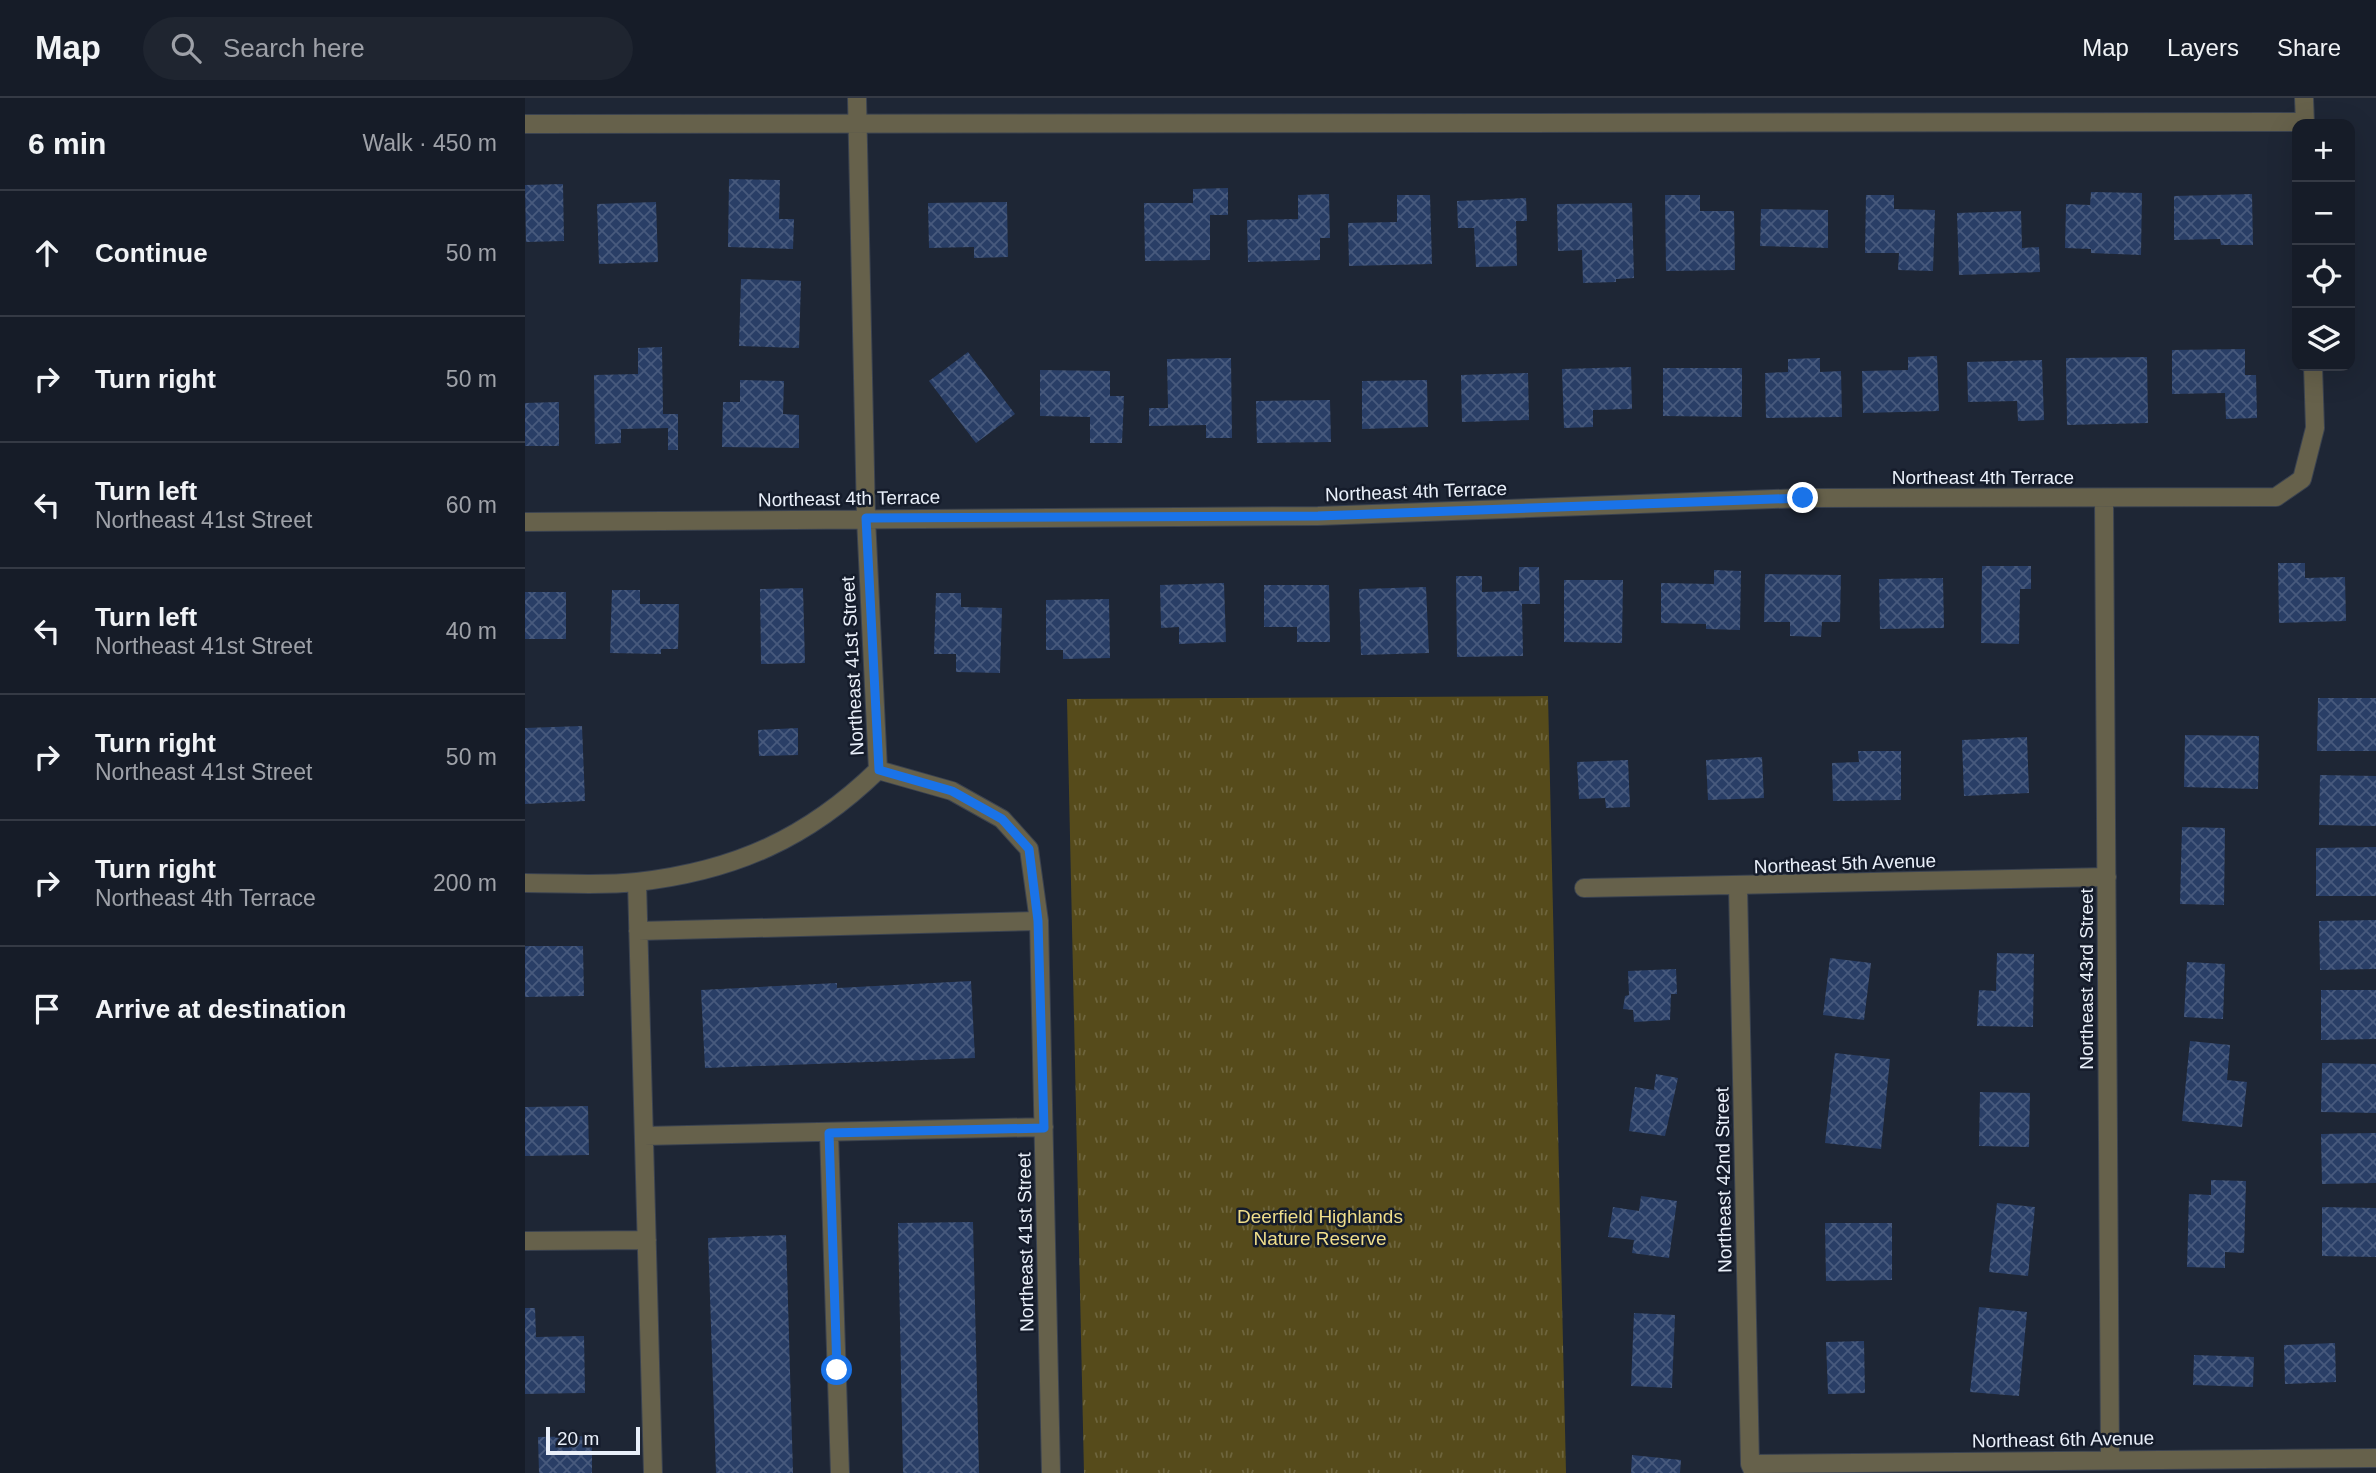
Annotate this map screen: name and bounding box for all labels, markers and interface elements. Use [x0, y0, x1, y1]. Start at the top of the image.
search box [143, 17, 633, 80]
text: Map [35, 29, 101, 66]
icon: search [167, 29, 205, 67]
text: Search here [223, 33, 365, 63]
text: Map [2082, 34, 2129, 61]
text: Layers [2167, 34, 2239, 61]
text: Share [2277, 34, 2341, 61]
map controls [2292, 119, 2355, 371]
button: + [2292, 119, 2355, 182]
text: 6 min [28, 127, 106, 160]
text: Walk · 450 m [362, 130, 497, 156]
button: − [2292, 182, 2355, 245]
icon: ahead [28, 234, 66, 272]
text: Continue [95, 238, 208, 268]
text: 50 m [446, 240, 497, 266]
button: locate [2292, 245, 2355, 308]
button: layers [2292, 308, 2355, 371]
icon: right [28, 360, 66, 398]
text: Turn right [95, 364, 216, 394]
text: 50 m [446, 366, 497, 392]
street label: Northeast 4th Terrace [1892, 467, 2074, 488]
text: Turn left [95, 476, 197, 506]
street label: Northeast 4th Terrace [1325, 478, 1508, 505]
route end [1787, 482, 1818, 513]
icon: left [28, 486, 66, 524]
street label: Northeast 4th Terrace [758, 486, 940, 511]
text: 60 m [446, 492, 497, 518]
text: Northeast 41st Street [95, 507, 312, 533]
street label: Northeast 41st Street [837, 575, 868, 756]
text: Turn left [95, 602, 197, 632]
icon: left [28, 612, 66, 650]
text: 40 m [446, 618, 497, 644]
text: Northeast 41st Street [95, 633, 312, 659]
text: Turn right [95, 728, 216, 758]
icon: right [28, 738, 66, 776]
text: 50 m [446, 744, 497, 770]
text: Northeast 41st Street [95, 759, 312, 785]
street label: Northeast 5th Avenue [1754, 850, 1937, 877]
text: Turn right [95, 854, 216, 884]
icon: right [28, 864, 66, 902]
text: 200 m [433, 870, 497, 896]
text: Northeast 4th Terrace [95, 885, 316, 911]
street label: Northeast 43rd Street [2076, 887, 2097, 1070]
icon: arrive [28, 990, 66, 1028]
text: Arrive at destination [95, 994, 346, 1024]
street label: Northeast 42nd Street [1711, 1086, 1736, 1273]
street label: Northeast 41st Street [1013, 1151, 1038, 1332]
park label: Deerfield Highlands Nature Reserve [1237, 1206, 1403, 1249]
route start [821, 1354, 852, 1385]
scale bar [546, 1424, 641, 1456]
street label: Northeast 6th Avenue [1972, 1427, 2154, 1452]
text: 20 m [557, 1428, 599, 1449]

